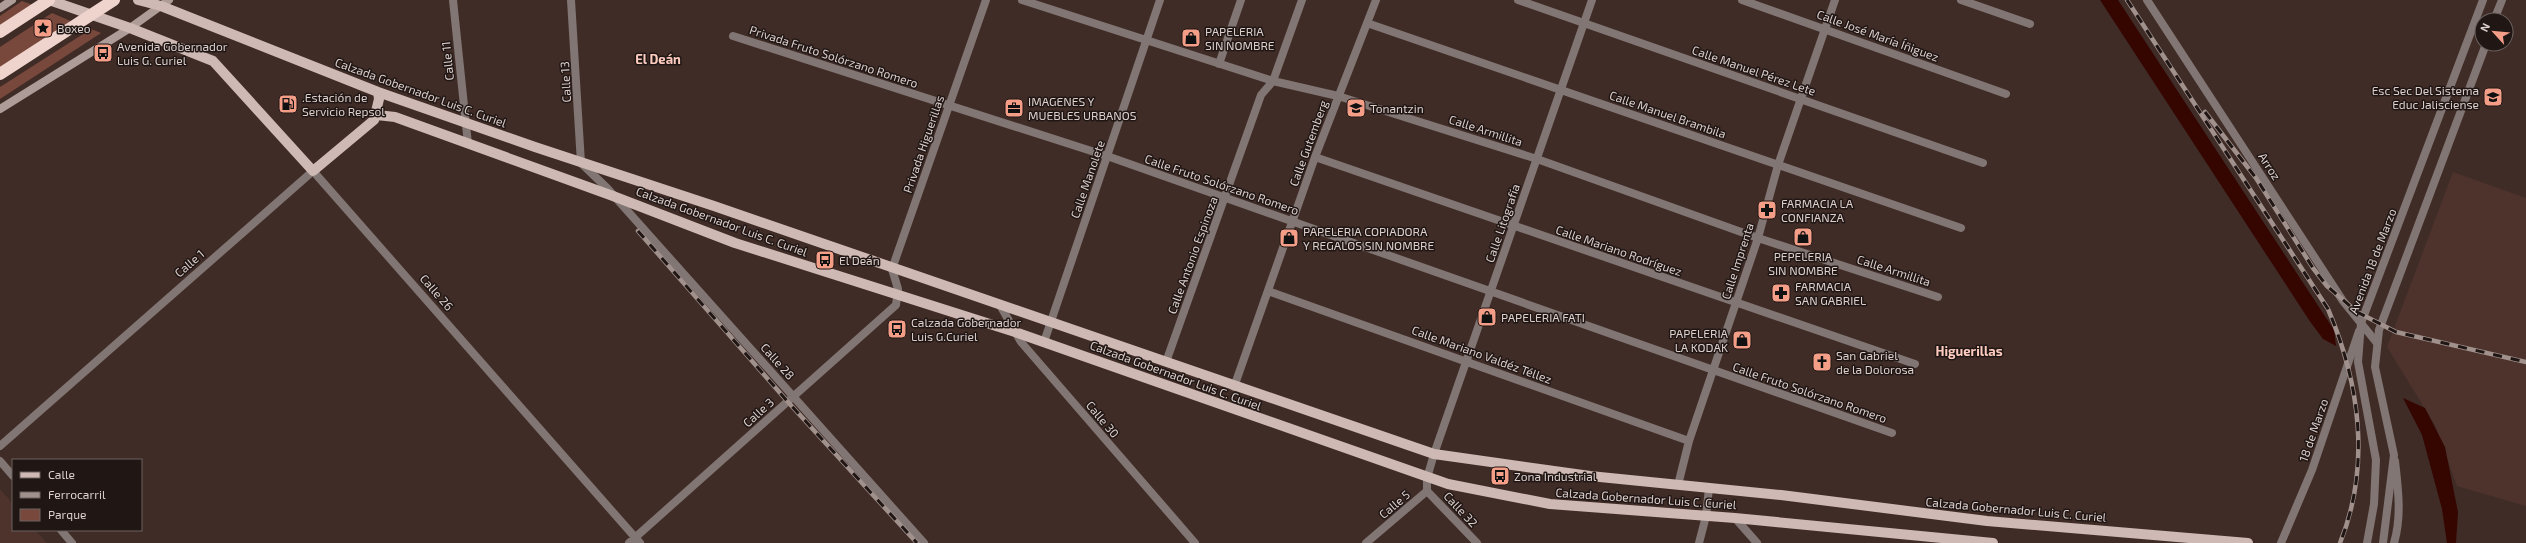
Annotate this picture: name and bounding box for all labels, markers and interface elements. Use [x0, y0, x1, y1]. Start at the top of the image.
street label: Calle José María Íñiguez [1815, 6, 1941, 64]
north arrow [2474, 12, 2514, 52]
place icon: Boxeo [32, 17, 54, 39]
place label: Boxeo [57, 21, 91, 35]
text: N [2477, 21, 2492, 34]
street label: Privada Fruto Solórzano Romero [748, 22, 920, 90]
place label: PAPELERIA SIN NOMBRE [1205, 24, 1275, 52]
shop icon: PAPELERIA SIN NOMBRE [1180, 27, 1202, 49]
place label: Avenida Gobernador Luis G. Curiel [117, 39, 228, 67]
street label: Calle 11 [438, 41, 456, 81]
bus stop icon: Avenida Gobernador Luis G. Curiel [92, 42, 114, 64]
street label: Calle Manuel Pérez Lete [1690, 42, 1818, 98]
district label: El Deán [635, 51, 681, 67]
street label: Calzada Gobernador Luis C. Curiel [333, 54, 509, 130]
street label: Calle 13 [557, 61, 573, 103]
place label: Esc Sec Del Sistema Educ Jalisciense [2372, 83, 2479, 111]
school or university icon: Esc Sec Del Sistema Educ Jalisciense [2482, 86, 2504, 108]
street label: Calle Manuel Brambila [1608, 87, 1728, 141]
place label: .Estación de Servicio Repsol [302, 90, 385, 118]
fuel station icon: .Estación de Servicio Repsol [277, 93, 299, 115]
street label: Privada Higuerillas [900, 93, 946, 195]
place label: IMAGENES Y MUEBLES URBANOS [1028, 94, 1137, 122]
office icon: IMAGENES Y MUEBLES URBANOS [1003, 97, 1025, 119]
school or university icon: Tonantzin [1345, 97, 1367, 119]
street label: Calle Gutemberg [1286, 98, 1330, 188]
place label: Tonantzin [1370, 101, 1424, 115]
street label: Calle Armillita [1447, 112, 1525, 148]
street label: Calle Manolete [1067, 138, 1107, 220]
street label: Arroz [2256, 150, 2284, 182]
street label: Calle Fruto Solórzano Romero [1143, 151, 1301, 217]
street label: Calle Litografía [1482, 182, 1522, 264]
street label: Calzada Gobernador Luis C. Curiel [634, 183, 810, 259]
street label: Calle Antonio Espinoza [1164, 194, 1220, 316]
place label: FARMACIA LA CONFIANZA [1781, 196, 1854, 224]
pharmacy icon: FARMACIA LA CONFIANZA [1756, 199, 1778, 221]
street label: Avenida 18 de Marzo [2345, 206, 2399, 316]
street label: Calle Imprenta [1718, 221, 1756, 301]
street label: Calle Mariano Rodríguez [1554, 222, 1684, 278]
place label: PAPELERIA COPIADORA Y REGALOS SIN NOMBRE [1303, 224, 1435, 252]
shop icon: PEPELERIA SIN NOMBRE [1792, 226, 1814, 248]
shop icon: PAPELERIA COPIADORA Y REGALOS SIN NOMBRE [1278, 227, 1300, 249]
street label: Calle 1 [171, 246, 207, 280]
bus stop icon: El Deán [814, 249, 836, 271]
place label: PEPELERIA SIN NOMBRE [1768, 249, 1838, 277]
street label: Calle Armillita [1855, 252, 1933, 288]
place label: El Deán [839, 253, 880, 267]
street label: Calle 26 [418, 271, 457, 313]
place label: FARMACIA SAN GABRIEL [1795, 279, 1866, 307]
pharmacy icon: FARMACIA SAN GABRIEL [1770, 282, 1792, 304]
shop icon: PAPELERIA FATI [1476, 306, 1498, 328]
place label: PAPELERIA FATI [1501, 310, 1585, 324]
place label: Calzada Gobernador Luis G.Curiel [911, 315, 1022, 343]
bus stop icon: Calzada Gobernador Luis G.Curiel [886, 318, 908, 340]
street label: Calle Mariano Valdéz Téllez [1410, 322, 1554, 386]
place label: PAPELERIA LA KODAK [1669, 326, 1729, 354]
shop icon: PAPELERIA LA KODAK [1731, 329, 1753, 351]
street label: Calzada Gobernador Luis C. Curiel [1088, 337, 1264, 413]
street label: Calle 28 [758, 340, 798, 382]
district label: Higuerillas [1935, 343, 2003, 359]
place label: San Gabriel de la Dolorosa [1836, 348, 1914, 376]
church icon: San Gabriel de la Dolorosa [1811, 351, 1833, 373]
street label: Calle Fruto Solórzano Romero [1731, 359, 1889, 425]
street label: Calle 3 [740, 395, 776, 429]
street label: 18 de Marzo [2296, 397, 2330, 463]
street label: Calle 30 [1084, 398, 1122, 440]
legend [12, 459, 142, 531]
bus stop icon: Zona Industrial [1489, 465, 1511, 487]
text: Calle [48, 467, 75, 481]
place label: Zona Industrial [1514, 469, 1597, 483]
street label: Calzada Gobernador Luis C. Curiel [1555, 485, 1737, 511]
text: Ferrocarril [48, 487, 106, 501]
street label: Calle 5 [1376, 487, 1412, 521]
street label: Calle 32 [1441, 488, 1481, 530]
street label: Calzada Gobernador Luis C. Curiel [1925, 494, 2107, 524]
text: Parque [48, 507, 86, 521]

